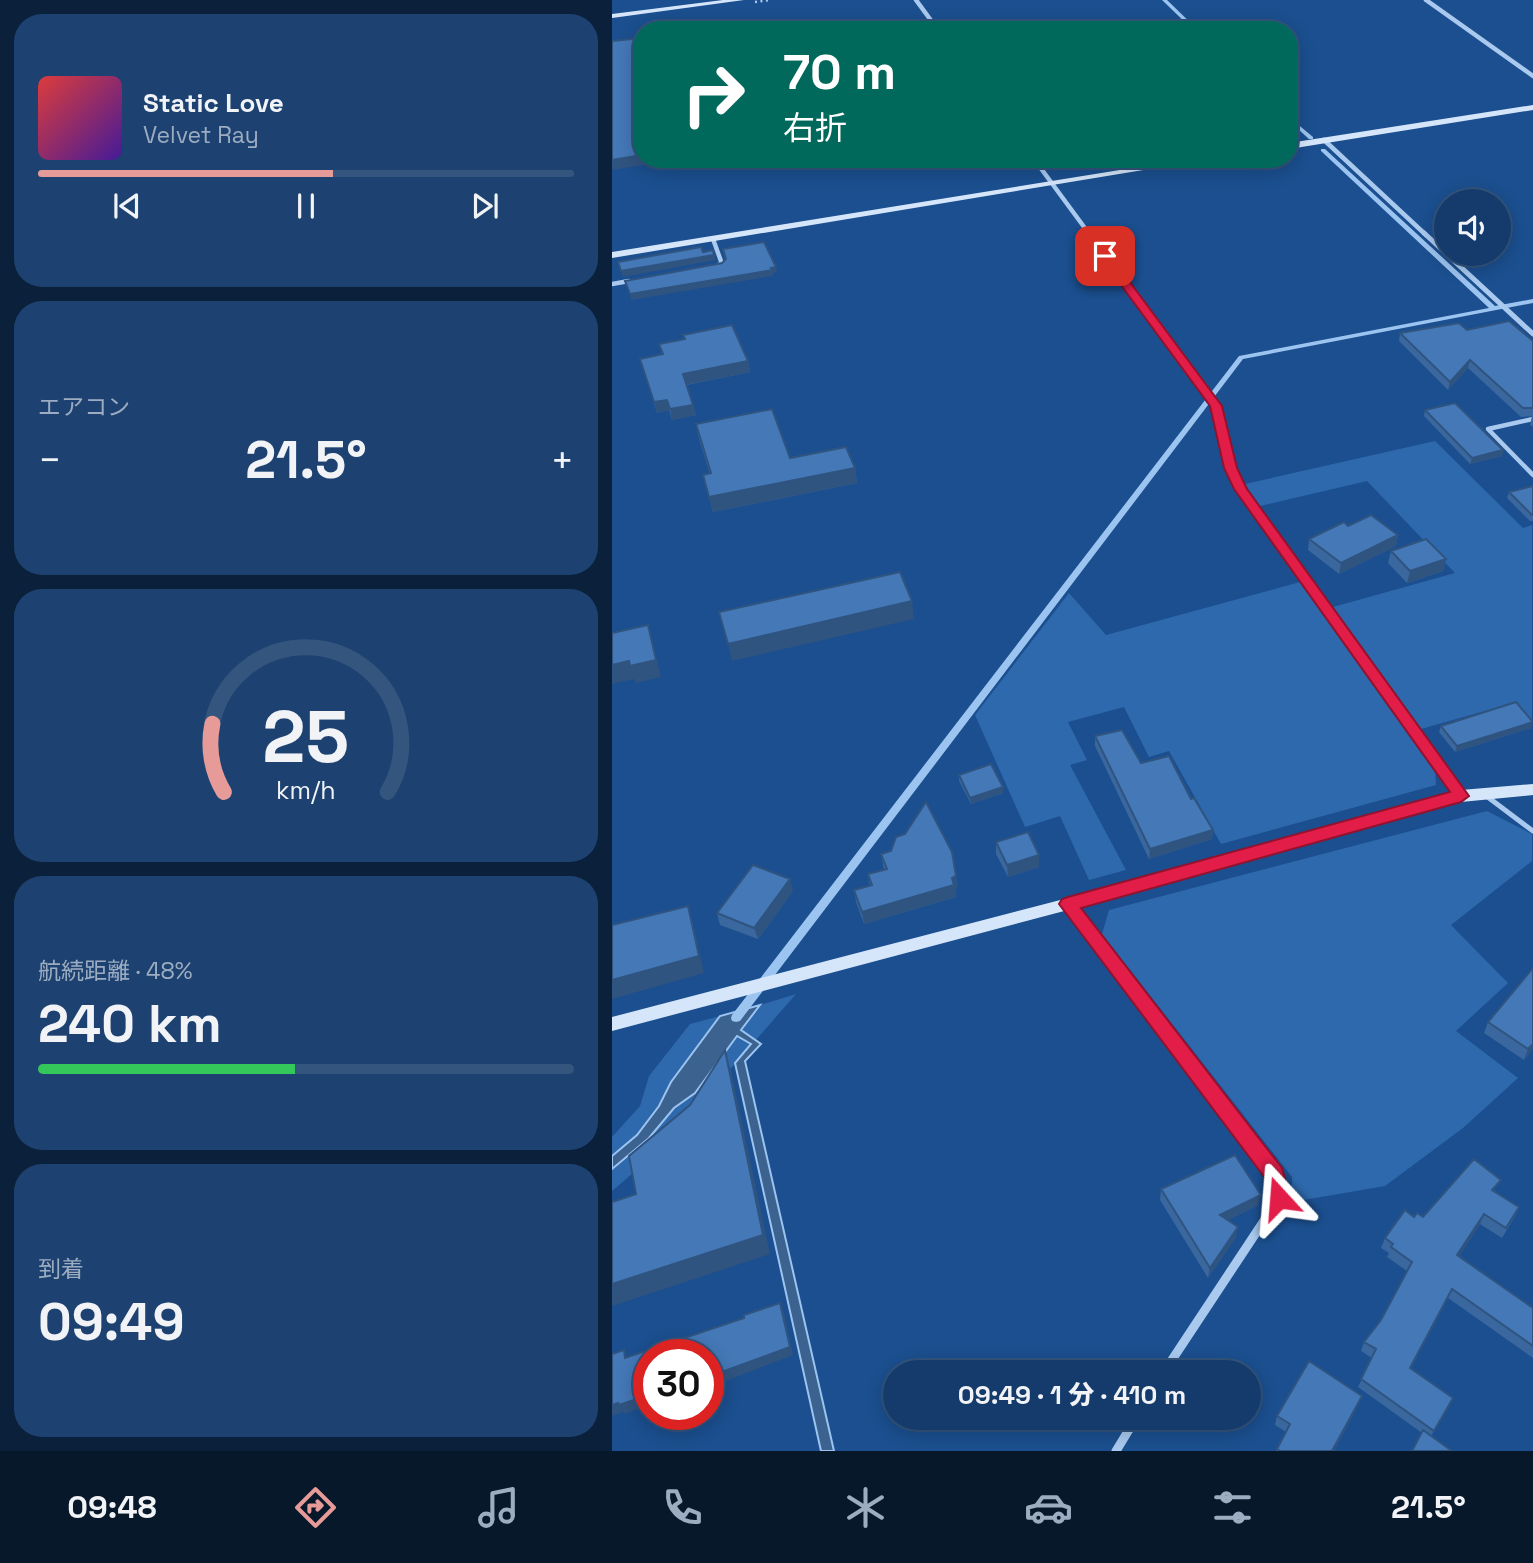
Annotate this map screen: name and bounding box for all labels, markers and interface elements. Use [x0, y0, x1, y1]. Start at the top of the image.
text: 70 m [783, 41, 896, 103]
icon: right [668, 49, 759, 140]
text: Static Love [143, 86, 284, 120]
text: 右折 [783, 108, 847, 148]
text: Velvet Ray [143, 120, 259, 150]
icon: previous [108, 187, 146, 225]
icon: pause [287, 187, 325, 225]
icon: next [466, 187, 504, 225]
map controls [1434, 189, 1511, 266]
button: sound [1434, 189, 1511, 266]
pin [1075, 226, 1135, 286]
icon: arrive [1086, 237, 1124, 275]
text: エアコン [38, 392, 130, 422]
text: 21.5° [245, 427, 367, 493]
text: − [38, 436, 62, 484]
text: + [550, 436, 574, 484]
text: 25 [263, 690, 349, 783]
text: km/h [276, 773, 336, 805]
text: 航続距離 · 48% [38, 956, 193, 986]
text: 240 km [38, 991, 222, 1057]
position arrow [1242, 1161, 1316, 1235]
text: 到着 [38, 1254, 84, 1284]
text: 09:49 [38, 1289, 185, 1355]
speed limit sign: 30 [633, 1339, 724, 1430]
text: 09:49 · 1 分 · 410 m [958, 1378, 1186, 1412]
icon: directions [291, 1483, 340, 1532]
icon: music [474, 1483, 523, 1532]
icon: phone [658, 1483, 707, 1532]
icon: climate [841, 1483, 890, 1532]
icon: car [1024, 1483, 1073, 1532]
icon: filters [1208, 1483, 1257, 1532]
text: 09:48 [67, 1487, 157, 1527]
text: 21.5° [1391, 1487, 1466, 1527]

